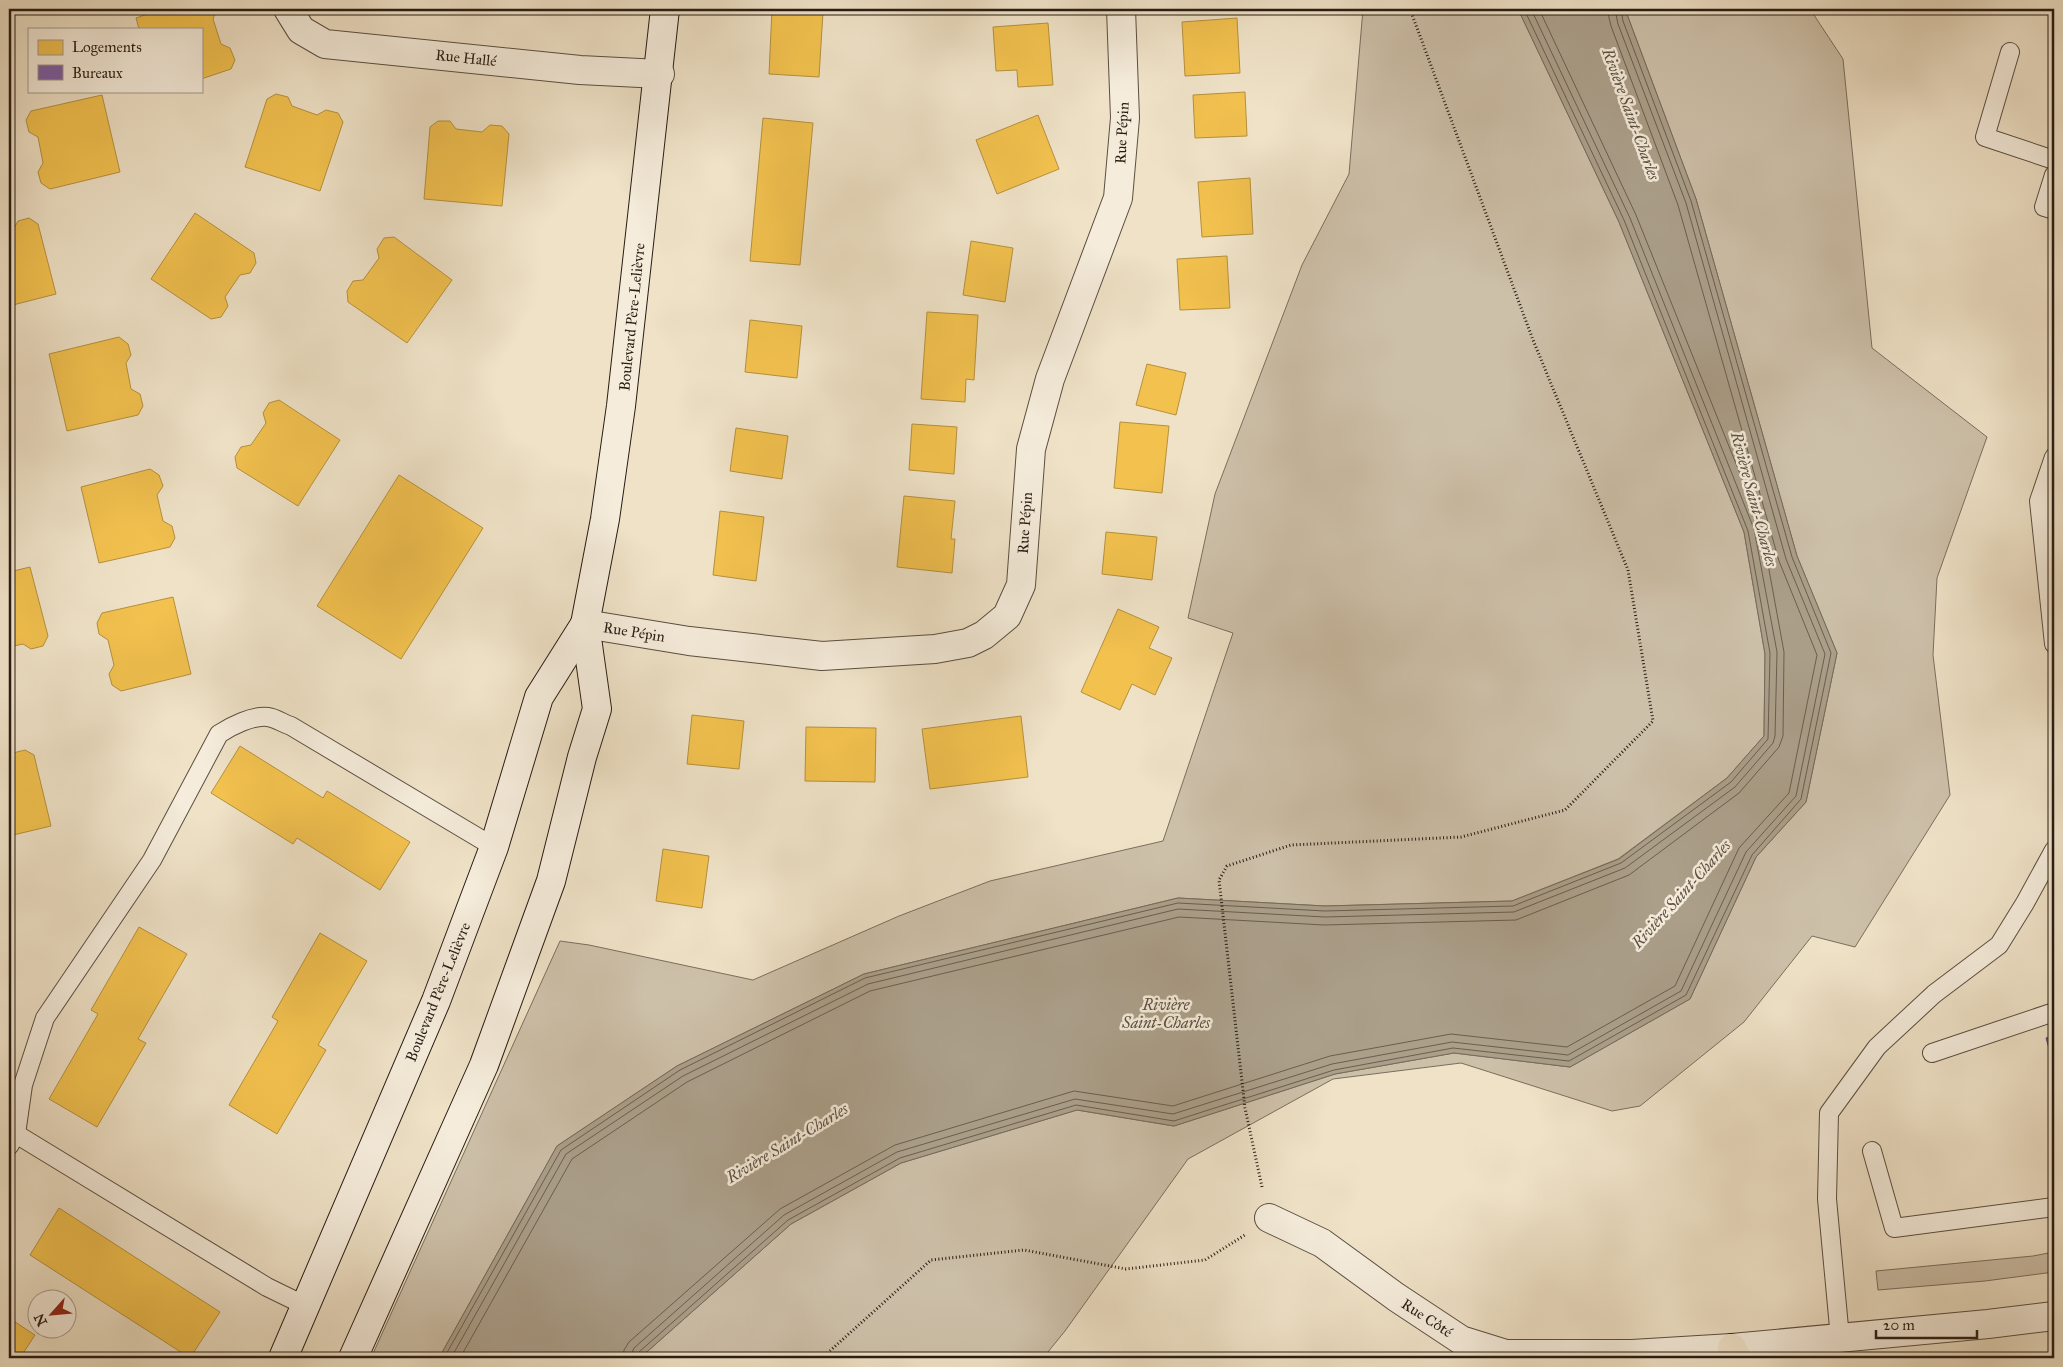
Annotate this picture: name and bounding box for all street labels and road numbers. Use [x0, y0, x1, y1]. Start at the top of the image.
street label: Rue Hallé [434, 46, 498, 70]
street label: Rue Pépin [1111, 102, 1133, 164]
street label: Boulevard Père-Lelièvre [615, 242, 649, 392]
street label: Rue Pépin [1014, 491, 1036, 555]
street label: Rue Pépin [602, 618, 666, 646]
street label: Boulevard Père-Lelièvre [402, 920, 474, 1064]
street label: Rue Côté [1398, 1295, 1457, 1342]

